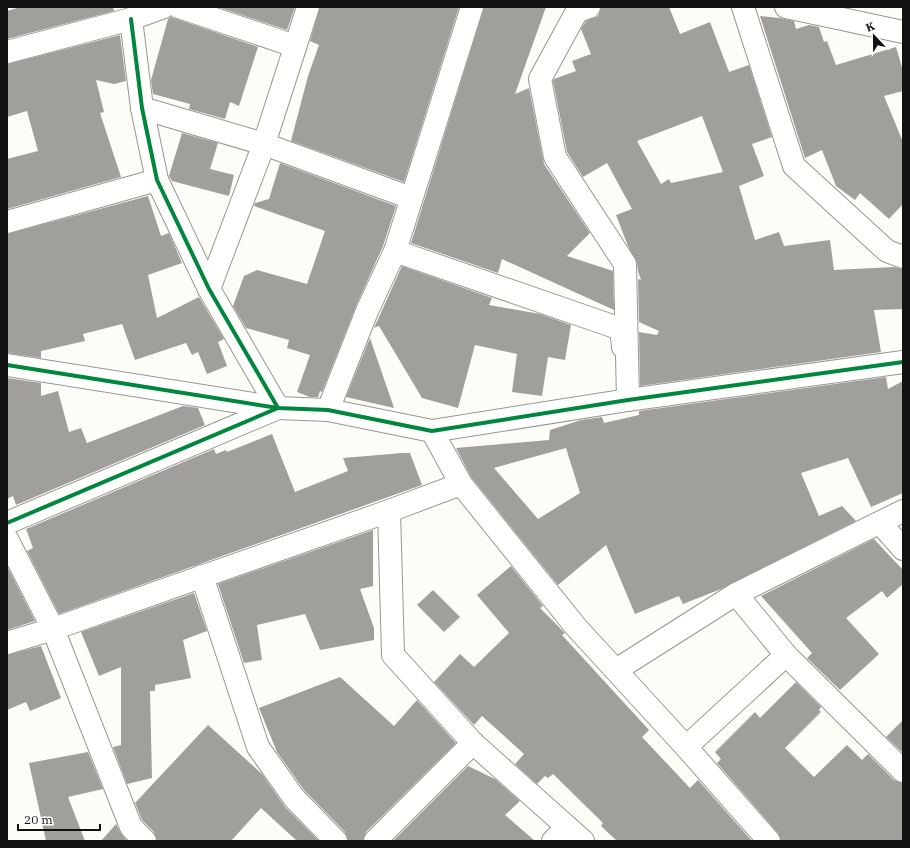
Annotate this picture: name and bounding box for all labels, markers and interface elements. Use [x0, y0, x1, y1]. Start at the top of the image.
north arrow [854, 16, 894, 56]
text: K [864, 18, 877, 35]
scale bar [18, 806, 100, 832]
text: 20 m [24, 812, 53, 827]

